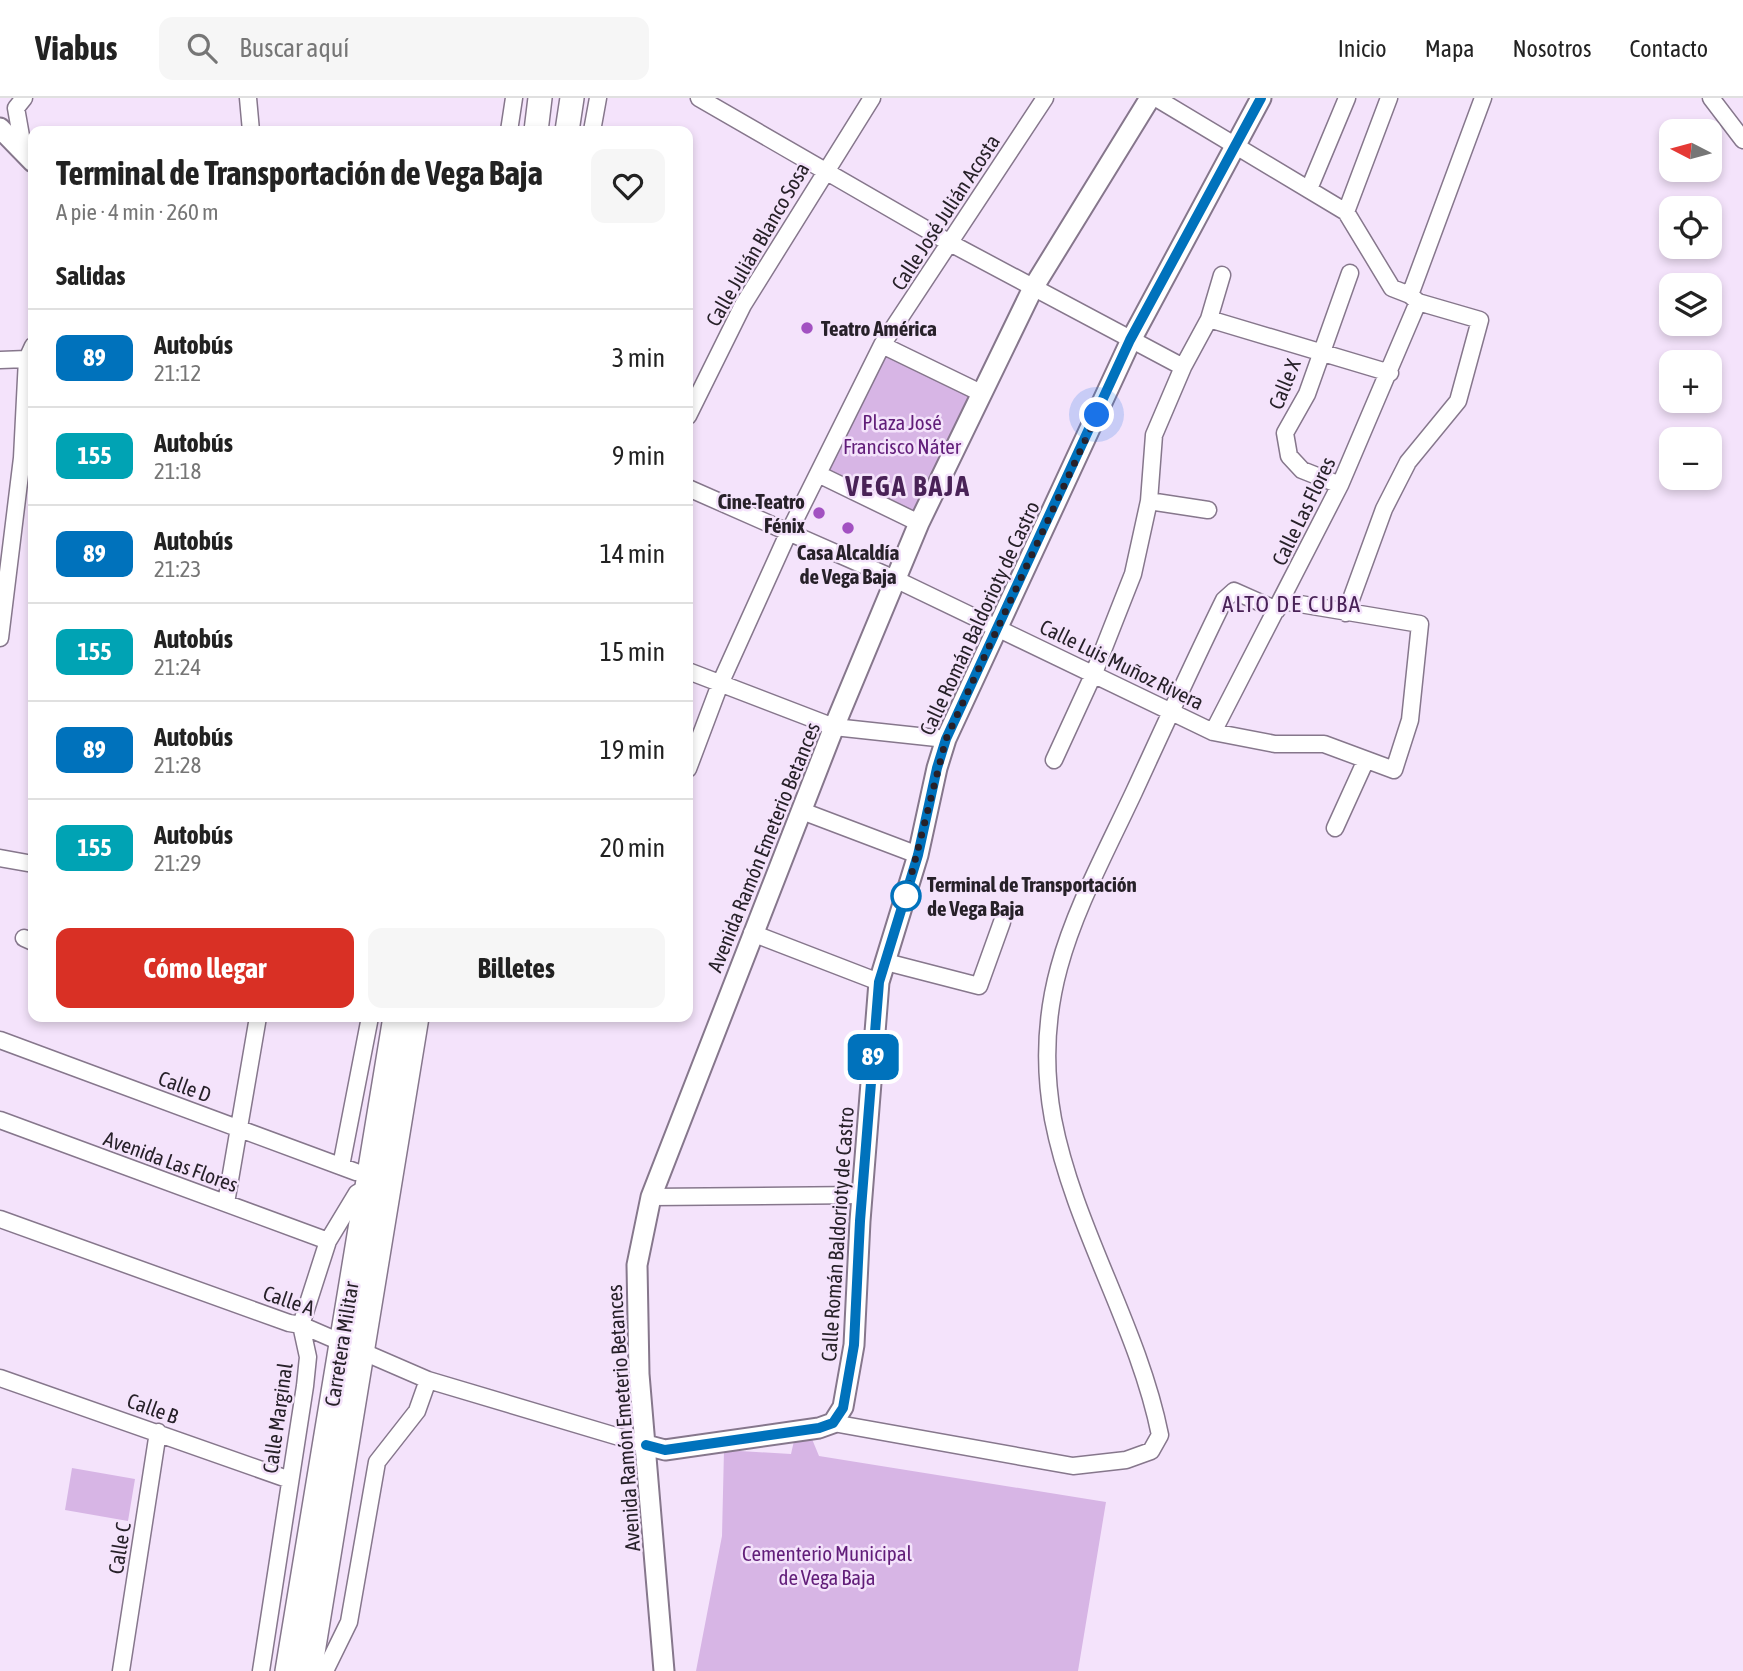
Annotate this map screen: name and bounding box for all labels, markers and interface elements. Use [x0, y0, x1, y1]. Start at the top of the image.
search box [159, 17, 649, 80]
text: Viabus [35, 29, 117, 67]
icon: search [183, 29, 221, 67]
text: Buscar aquí [239, 33, 349, 63]
text: Inicio [1338, 35, 1387, 62]
text: Mapa [1425, 35, 1474, 62]
text: Nosotros [1512, 35, 1591, 62]
text: Contacto [1629, 35, 1708, 62]
north arrow [1659, 119, 1722, 182]
map controls [1659, 119, 1722, 490]
street label: Calle José Julián Acosta [886, 130, 1004, 294]
button: heart [591, 149, 665, 223]
text: Terminal de Transportación de Vega Baja [56, 154, 543, 192]
street label: Calle Julián Blanco Sosa [700, 158, 814, 330]
button: locate [1659, 196, 1722, 259]
text: A pie · 4 min · 260 m [56, 199, 219, 225]
text: Salidas [56, 261, 125, 291]
button: layers [1659, 273, 1722, 336]
place label: Teatro América [821, 316, 937, 340]
marker: Teatro América [799, 320, 815, 336]
text: Autobús [154, 330, 233, 360]
text: 3 min [612, 343, 665, 373]
text: 89 [83, 344, 106, 371]
button: + [1659, 350, 1722, 413]
street label: Calle X [1263, 355, 1305, 413]
text: 21:12 [154, 360, 201, 386]
your location [1079, 397, 1114, 432]
park label: Plaza José Francisco Náter [843, 410, 962, 458]
button: − [1659, 427, 1722, 490]
text: Autobús [154, 428, 233, 458]
text: 9 min [612, 441, 665, 471]
text: 155 [78, 442, 111, 469]
street label: Calle Las Flores [1266, 453, 1340, 569]
text: 21:18 [154, 458, 201, 484]
district label: VEGA BAJA [844, 470, 971, 502]
place label: Cine-Teatro Fénix [717, 489, 806, 537]
street label: Calle Román Baldorioty de Castro [914, 497, 1044, 739]
marker: Cine-Teatro Fénix [811, 505, 827, 521]
marker: Casa Alcaldía de Vega Baja [840, 520, 856, 536]
text: Autobús [154, 526, 233, 556]
text: 14 min [600, 539, 665, 569]
text: 89 [83, 540, 106, 567]
place label: Casa Alcaldía de Vega Baja [797, 540, 899, 588]
text: 21:23 [154, 556, 201, 582]
district label: ALTO DE CUBA [1222, 591, 1362, 617]
street label: Calle Luis Muñoz Rivera [1036, 614, 1208, 714]
text: Autobús [154, 624, 233, 654]
text: 15 min [600, 637, 665, 667]
text: 155 [78, 638, 111, 665]
text: 21:24 [154, 654, 201, 680]
street label: Avenida Ramón Emeterio Betances [702, 719, 824, 975]
text: Autobús [154, 722, 233, 752]
text: 19 min [600, 735, 665, 765]
text: 89 [83, 736, 106, 763]
text: 21:28 [154, 752, 201, 778]
text: Autobús [154, 820, 233, 850]
text: 20 min [600, 833, 665, 863]
text: 155 [78, 834, 111, 861]
text: 21:29 [154, 850, 201, 876]
place label: Terminal de Transportación de Vega Baja [927, 872, 1137, 920]
marker: Terminal de Transportación de Vega Baja [891, 881, 921, 911]
button: Cómo llegar [56, 928, 354, 1008]
button: Billetes [368, 928, 665, 1008]
line badge: 89 [842, 1034, 904, 1080]
text: 89 [862, 1043, 884, 1070]
street label: Calle D [155, 1065, 215, 1107]
street label: Calle Román Baldorioty de Castro [816, 1106, 858, 1362]
street label: Avenida Las Flores [101, 1126, 241, 1196]
street label: Carretera Militar [319, 1279, 363, 1408]
street label: Calle A [260, 1280, 319, 1320]
street label: Avenida Ramón Emeterio Betances [602, 1284, 644, 1552]
street label: Calle Marginal [257, 1361, 297, 1475]
street label: Calle B [124, 1388, 182, 1428]
street label: Calle C [103, 1520, 135, 1576]
park label: Cementerio Municipal de Vega Baja [742, 1541, 912, 1589]

